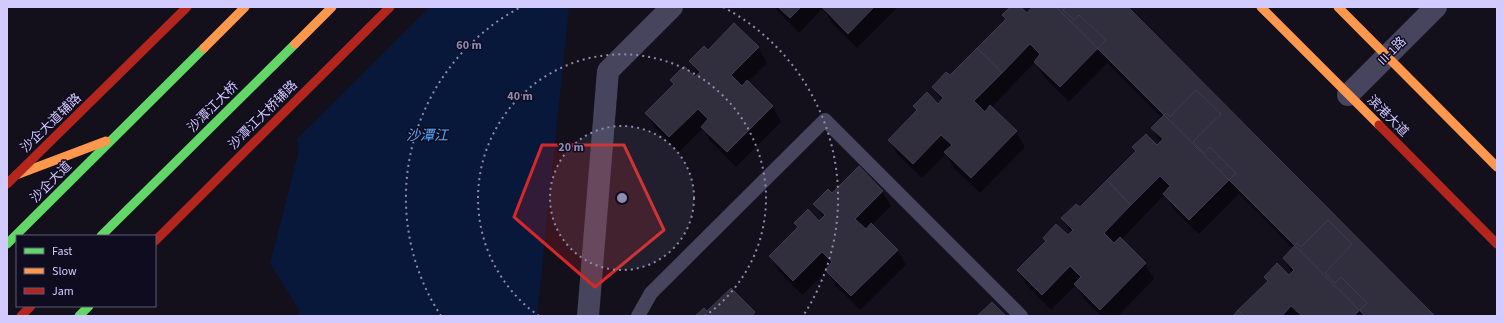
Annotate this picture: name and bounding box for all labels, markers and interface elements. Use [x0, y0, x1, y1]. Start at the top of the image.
street label: III-1路 [1374, 33, 1410, 69]
text: 60 m [456, 37, 482, 54]
street label: 沙潭江大桥辅路 [224, 76, 302, 154]
street label: 沙潭江大桥 [184, 78, 242, 136]
text: 40 m [507, 88, 533, 105]
street label: 沙企大道辅路 [17, 89, 85, 157]
street label: 滨港大道 [1363, 91, 1413, 141]
water label: 沙潭江 [406, 126, 450, 146]
text: 20 m [558, 139, 584, 156]
street label: 沙企大道 [26, 157, 76, 207]
centre of rings [615, 191, 629, 205]
legend [16, 235, 156, 307]
text: Fast [52, 243, 72, 260]
text: Slow [52, 263, 77, 280]
text: Jam [52, 283, 74, 300]

